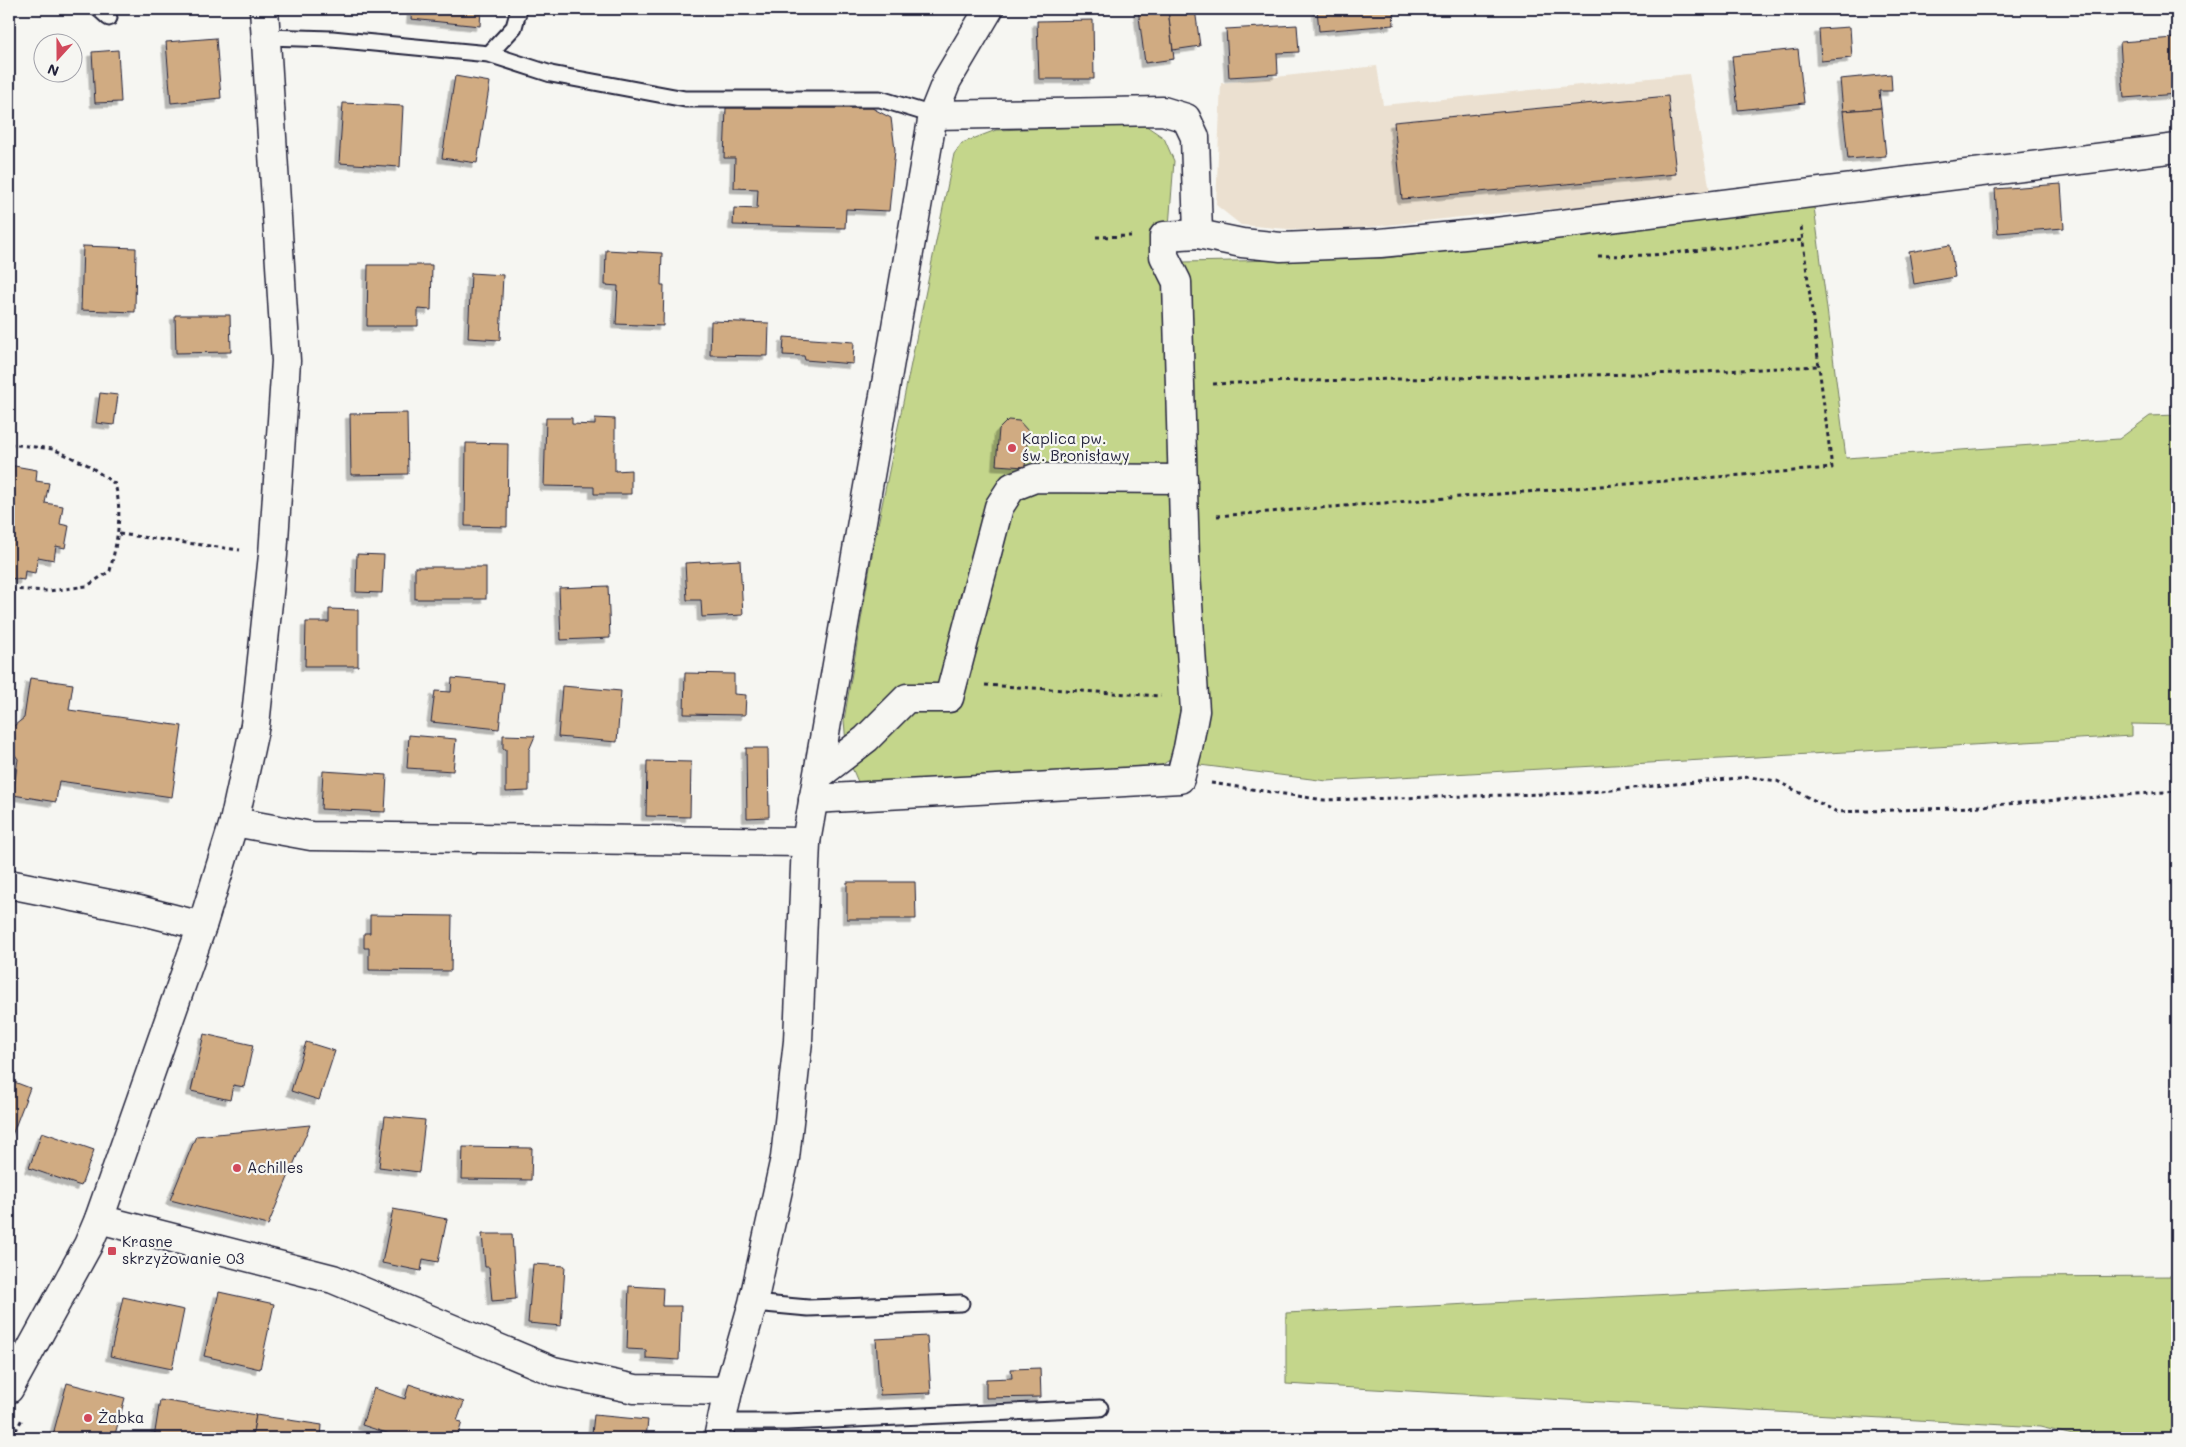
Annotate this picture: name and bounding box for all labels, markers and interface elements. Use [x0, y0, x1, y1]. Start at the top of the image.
north arrow [32, 32, 82, 82]
text: N [45, 60, 62, 81]
place label: Kaplica pw. św. Bronisławy [1022, 428, 1130, 465]
marker: Kaplica pw. św. Bronisławy [1006, 442, 1018, 454]
place label: Achilles [247, 1157, 303, 1177]
marker: Achilles [231, 1162, 243, 1174]
place label: Krasne skrzyżowanie 03 [122, 1231, 244, 1268]
marker: Krasne skrzyżowanie 03 [106, 1245, 118, 1257]
place label: Żabka [98, 1407, 144, 1427]
marker: Żabka [82, 1412, 94, 1424]

